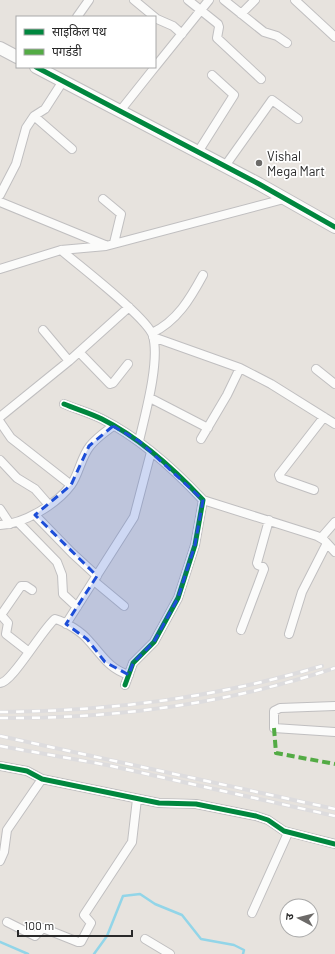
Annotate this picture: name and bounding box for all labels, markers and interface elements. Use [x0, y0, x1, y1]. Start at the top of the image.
legend [16, 16, 156, 68]
text: साइकिल पथ [52, 24, 107, 39]
text: पगडंडी [52, 44, 82, 58]
place label: Vishal Mega Mart [267, 148, 325, 179]
marker: Vishal Mega Mart [254, 158, 264, 168]
north arrow [279, 898, 319, 938]
scale bar [18, 912, 132, 938]
text: उ [282, 912, 295, 921]
text: 100 m [24, 918, 54, 932]

